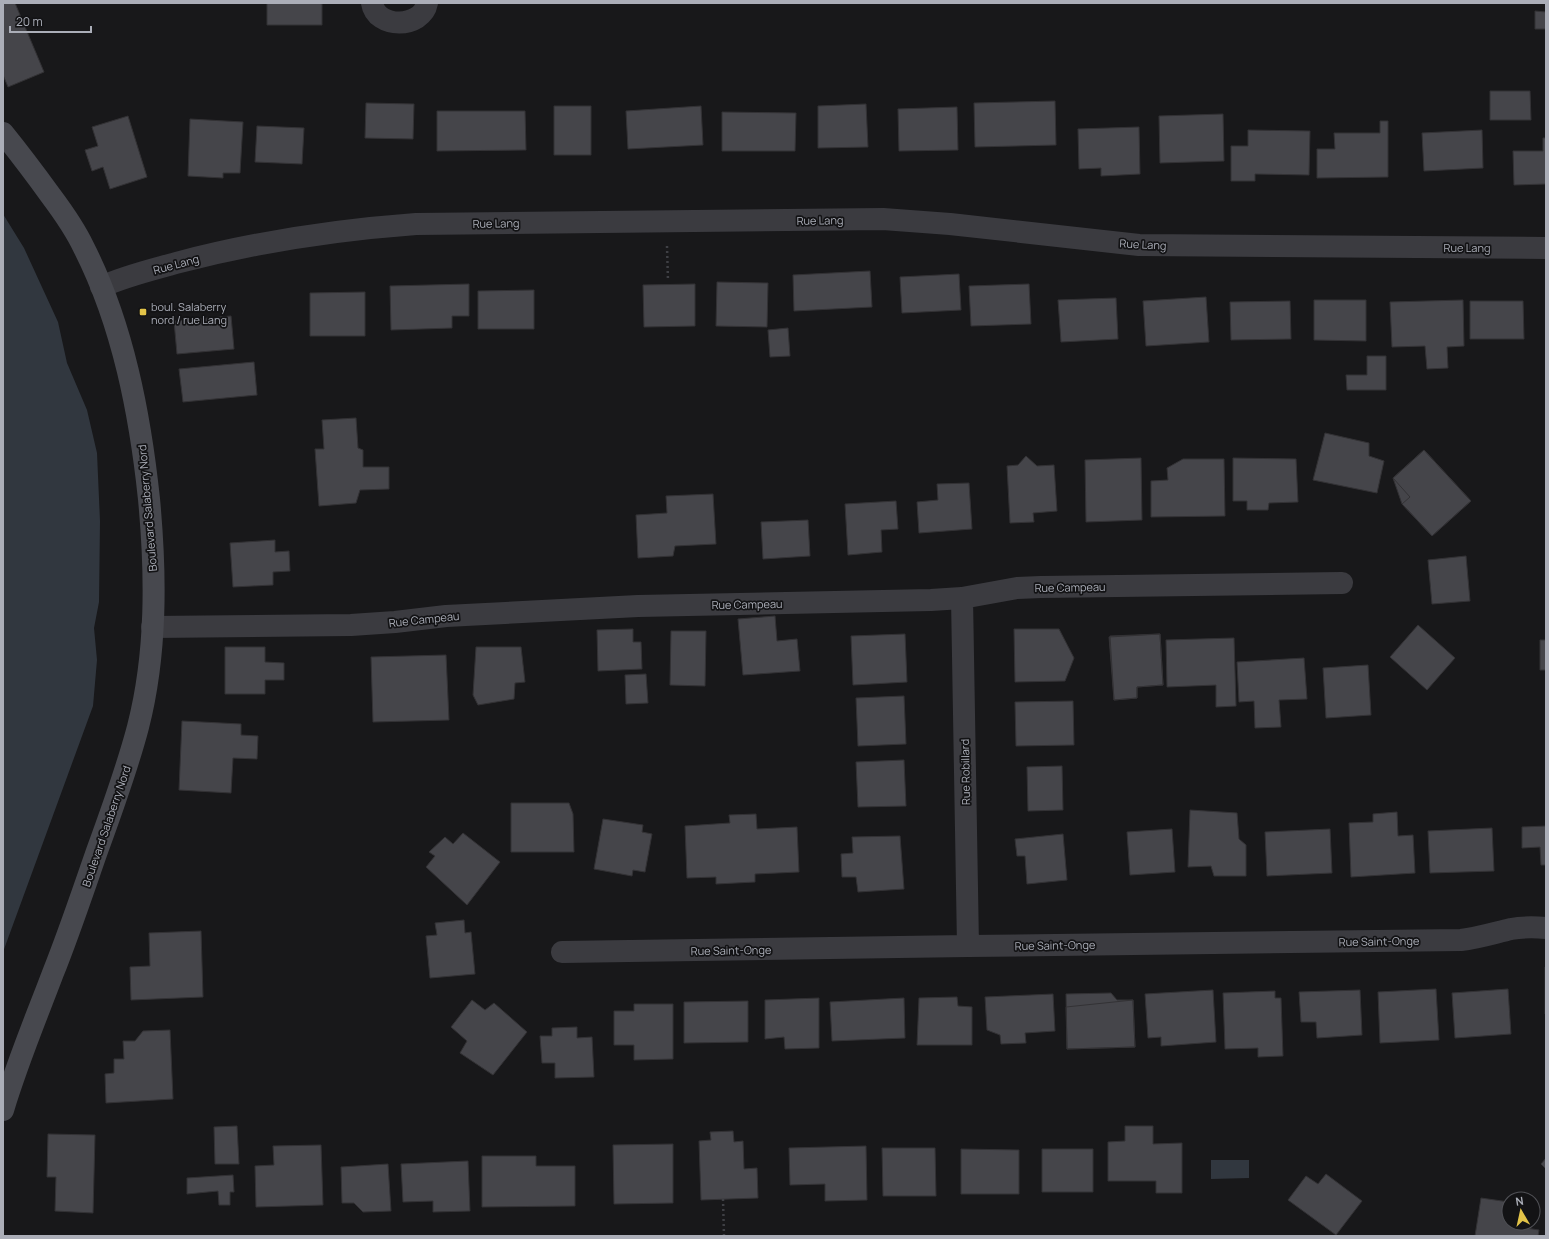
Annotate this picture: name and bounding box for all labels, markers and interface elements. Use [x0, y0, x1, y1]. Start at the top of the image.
scale bar [10, 8, 91, 34]
text: 20 m [16, 13, 43, 30]
street label: Rue Lang [796, 212, 844, 228]
street label: Rue Lang [472, 215, 520, 231]
street label: Rue Lang [1119, 235, 1167, 253]
street label: Rue Lang [1444, 240, 1490, 255]
street label: Rue Lang [151, 251, 201, 277]
place label: boul. Salaberry nord / rue Lang [151, 299, 227, 327]
marker: boul. Salaberry nord / rue Lang [138, 307, 148, 317]
street label: Boulevard Salaberry Nord [134, 444, 160, 572]
street label: Rue Campeau [1034, 579, 1106, 595]
street label: Rue Campeau [711, 596, 783, 612]
street label: Rue Campeau [388, 608, 460, 630]
street label: Rue Robillard [957, 739, 973, 805]
street label: Boulevard Salaberry Nord [78, 763, 134, 889]
street label: Rue Saint-Onge [1339, 933, 1420, 949]
street label: Rue Saint-Onge [1015, 937, 1096, 953]
street label: Rue Saint-Onge [691, 942, 772, 958]
north arrow [1501, 1191, 1541, 1231]
text: N [1514, 1193, 1525, 1209]

